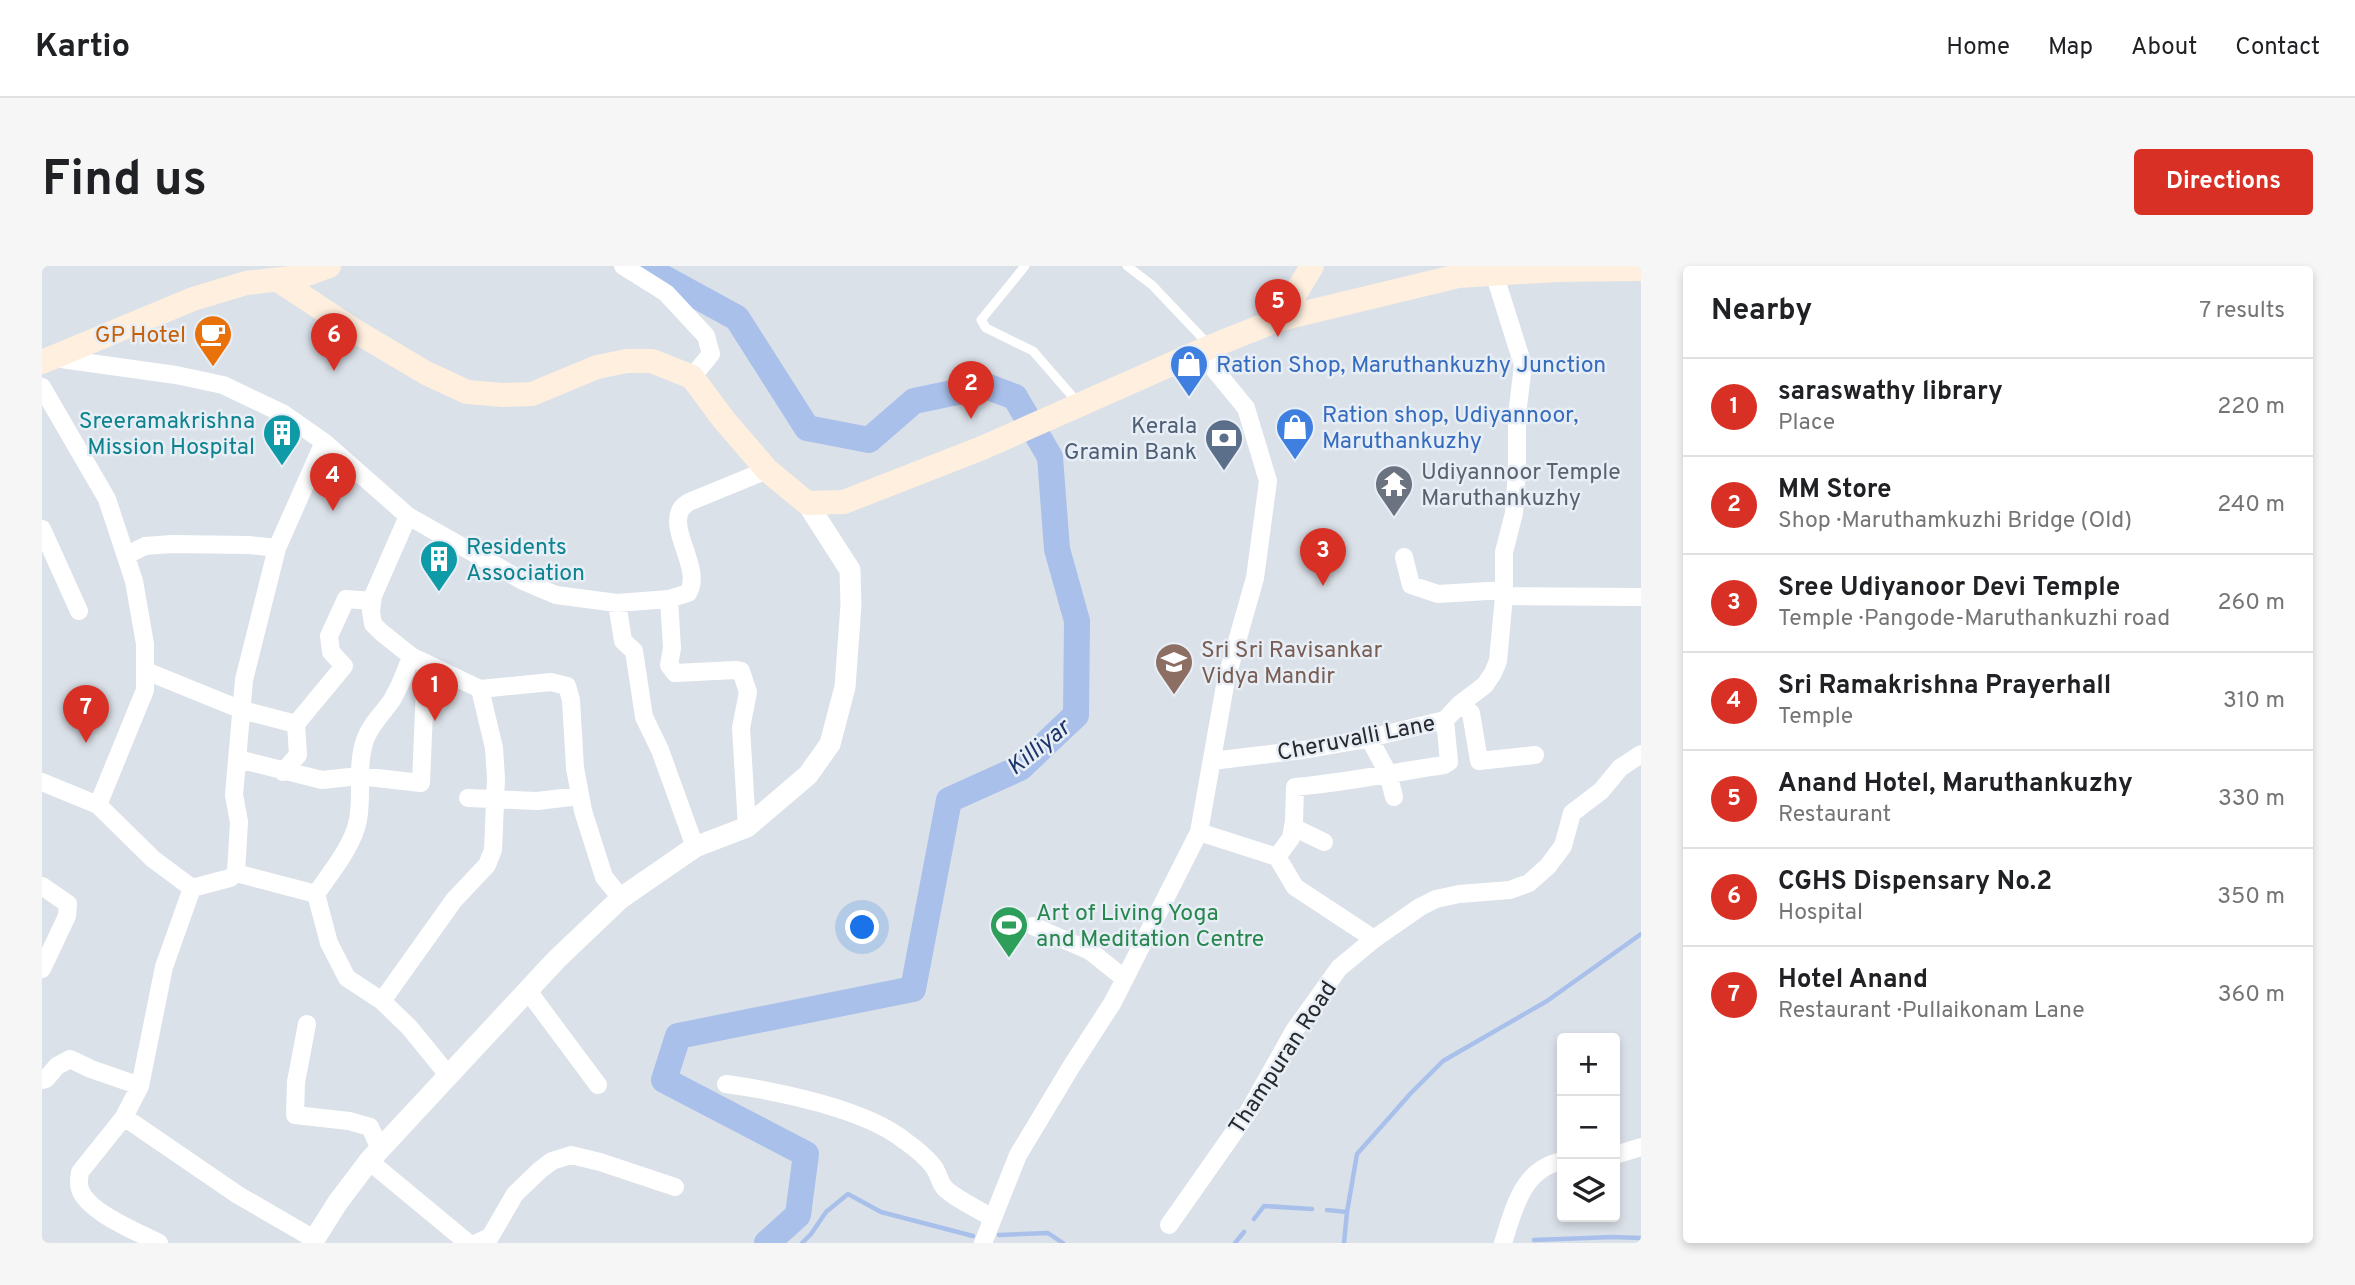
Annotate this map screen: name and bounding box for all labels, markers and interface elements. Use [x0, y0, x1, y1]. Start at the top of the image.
text: Kartio [35, 27, 130, 69]
text: Home [1946, 33, 2010, 63]
text: Map [2048, 33, 2093, 63]
text: About [2131, 33, 2197, 63]
text: Contact [2235, 33, 2320, 63]
button: Directions [2134, 149, 2313, 215]
text: Find us [42, 151, 207, 213]
pin: 5 [1255, 279, 1301, 337]
text: Nearby [1711, 293, 1812, 330]
text: 7 results [2199, 297, 2285, 326]
cafe icon: GP Hotel [192, 313, 234, 368]
pin: 6 [311, 313, 357, 371]
place label: GP Hotel [95, 322, 186, 351]
shop icon: Ration Shop, Maruthankuzhy Junction [1168, 343, 1210, 398]
place label: Ration Shop, Maruthankuzhy Junction [1216, 352, 1606, 381]
pin: 2 [948, 361, 994, 419]
text: saraswathy library [1778, 376, 2003, 409]
text: 1 [1729, 393, 1739, 422]
text: 220 m [2217, 393, 2285, 422]
place label: Ration shop, Udiyannoor, Maruthankuzhy [1322, 402, 1579, 457]
shop icon: Ration shop, Udiyannoor, Maruthankuzhy [1274, 406, 1316, 461]
place label: Sreeramakrishna Mission Hospital [79, 408, 255, 463]
text: Place [1778, 409, 1835, 438]
building icon: Sreeramakrishna Mission Hospital [261, 412, 303, 467]
place label: Kerala Gramin Bank [1064, 413, 1197, 468]
bank icon: Kerala Gramin Bank [1203, 417, 1245, 472]
pin: 4 [310, 453, 356, 511]
place label: Udiyannoor Temple Maruthankuzhy [1421, 459, 1621, 514]
temple icon: Udiyannoor Temple Maruthankuzhy [1373, 463, 1415, 518]
text: MM Store [1778, 474, 1891, 507]
text: 2 [1727, 491, 1741, 520]
text: 240 m [2217, 491, 2285, 520]
text: Shop · Maruthamkuzhi Bridge (Old) [1778, 507, 2132, 536]
pin: 3 [1300, 528, 1346, 586]
place label: Residents Association [466, 534, 585, 589]
building icon: Residents Association [418, 538, 460, 593]
text: Sree Udiyanoor Devi Temple [1778, 572, 2120, 605]
text: 3 [1727, 589, 1741, 618]
text: 260 m [2218, 589, 2285, 618]
text: Temple · Pangode-Maruthankuzhi road [1778, 605, 2170, 634]
place label: Sri Sri Ravisankar Vidya Mandir [1201, 637, 1382, 692]
school or university icon: Sri Sri Ravisankar Vidya Mandir [1153, 641, 1195, 696]
pin: 1 [412, 663, 458, 721]
text: Sri Ramakrishna Prayerhall [1778, 670, 2111, 703]
pin: 7 [63, 685, 109, 743]
text: 4 [1727, 687, 1741, 716]
text: 310 m [2223, 687, 2285, 716]
text: Temple [1778, 703, 1853, 732]
street label: Cheruvalli Lane [1275, 710, 1438, 769]
water label: Killiyar [1002, 713, 1078, 783]
text: Anand Hotel, Maruthankuzhy [1778, 768, 2133, 801]
text: 5 [1727, 785, 1741, 814]
text: 330 m [2218, 785, 2285, 814]
text: Restaurant [1778, 801, 1891, 830]
text: CGHS Dispensary No.2 [1778, 866, 2052, 899]
text: 6 [1727, 883, 1741, 912]
text: 350 m [2217, 883, 2285, 912]
text: Hospital [1778, 899, 1863, 928]
place label: Art of Living Yoga and Meditation Centre [1036, 900, 1264, 955]
sports icon: Art of Living Yoga and Meditation Centre [988, 904, 1030, 959]
your location [845, 910, 879, 944]
text: Hotel Anand [1778, 964, 1928, 997]
street label: Thampuran Road [1224, 976, 1345, 1141]
text: 7 [1728, 981, 1740, 1010]
text: 360 m [2218, 981, 2285, 1010]
text: Restaurant · Pullaikonam Lane [1778, 997, 2085, 1026]
map controls [1557, 1033, 1620, 1222]
button: + [1557, 1033, 1620, 1096]
button: − [1557, 1096, 1620, 1159]
button: layers [1557, 1159, 1620, 1222]

